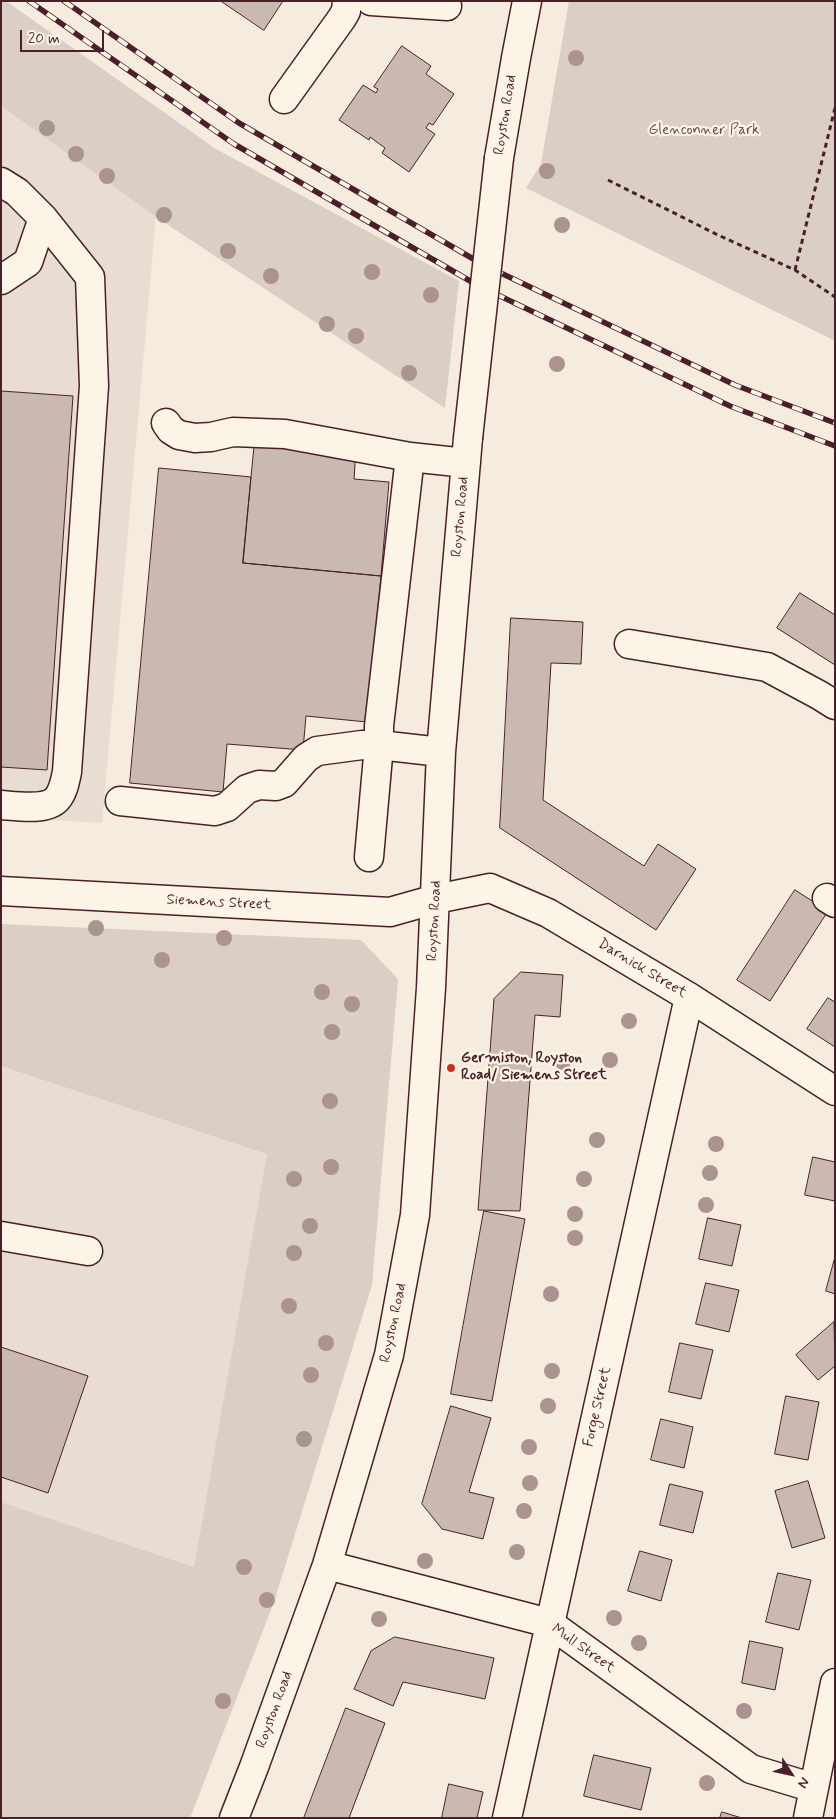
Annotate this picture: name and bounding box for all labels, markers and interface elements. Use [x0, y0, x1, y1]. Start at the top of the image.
scale bar [22, 20, 106, 52]
text: 20 m [28, 29, 60, 49]
street label: Royston Road [491, 74, 521, 156]
park label: Glenconner Park [648, 122, 760, 140]
street label: Royston Road [449, 476, 473, 558]
street label: Royston Road [424, 880, 446, 962]
street label: Siemens Street [166, 891, 272, 915]
street label: Darnick Street [594, 935, 690, 1003]
place label: Germiston, Royston Road/ Siemens Street [461, 1050, 607, 1085]
marker: Germiston, Royston Road/ Siemens Street [445, 1062, 457, 1074]
street label: Royston Road [377, 1282, 411, 1364]
street label: Forge Street [580, 1365, 616, 1449]
street label: Mull Street [548, 1621, 618, 1677]
street label: Royston Road [253, 1669, 297, 1751]
north arrow [766, 1749, 816, 1799]
text: N [793, 1774, 813, 1792]

